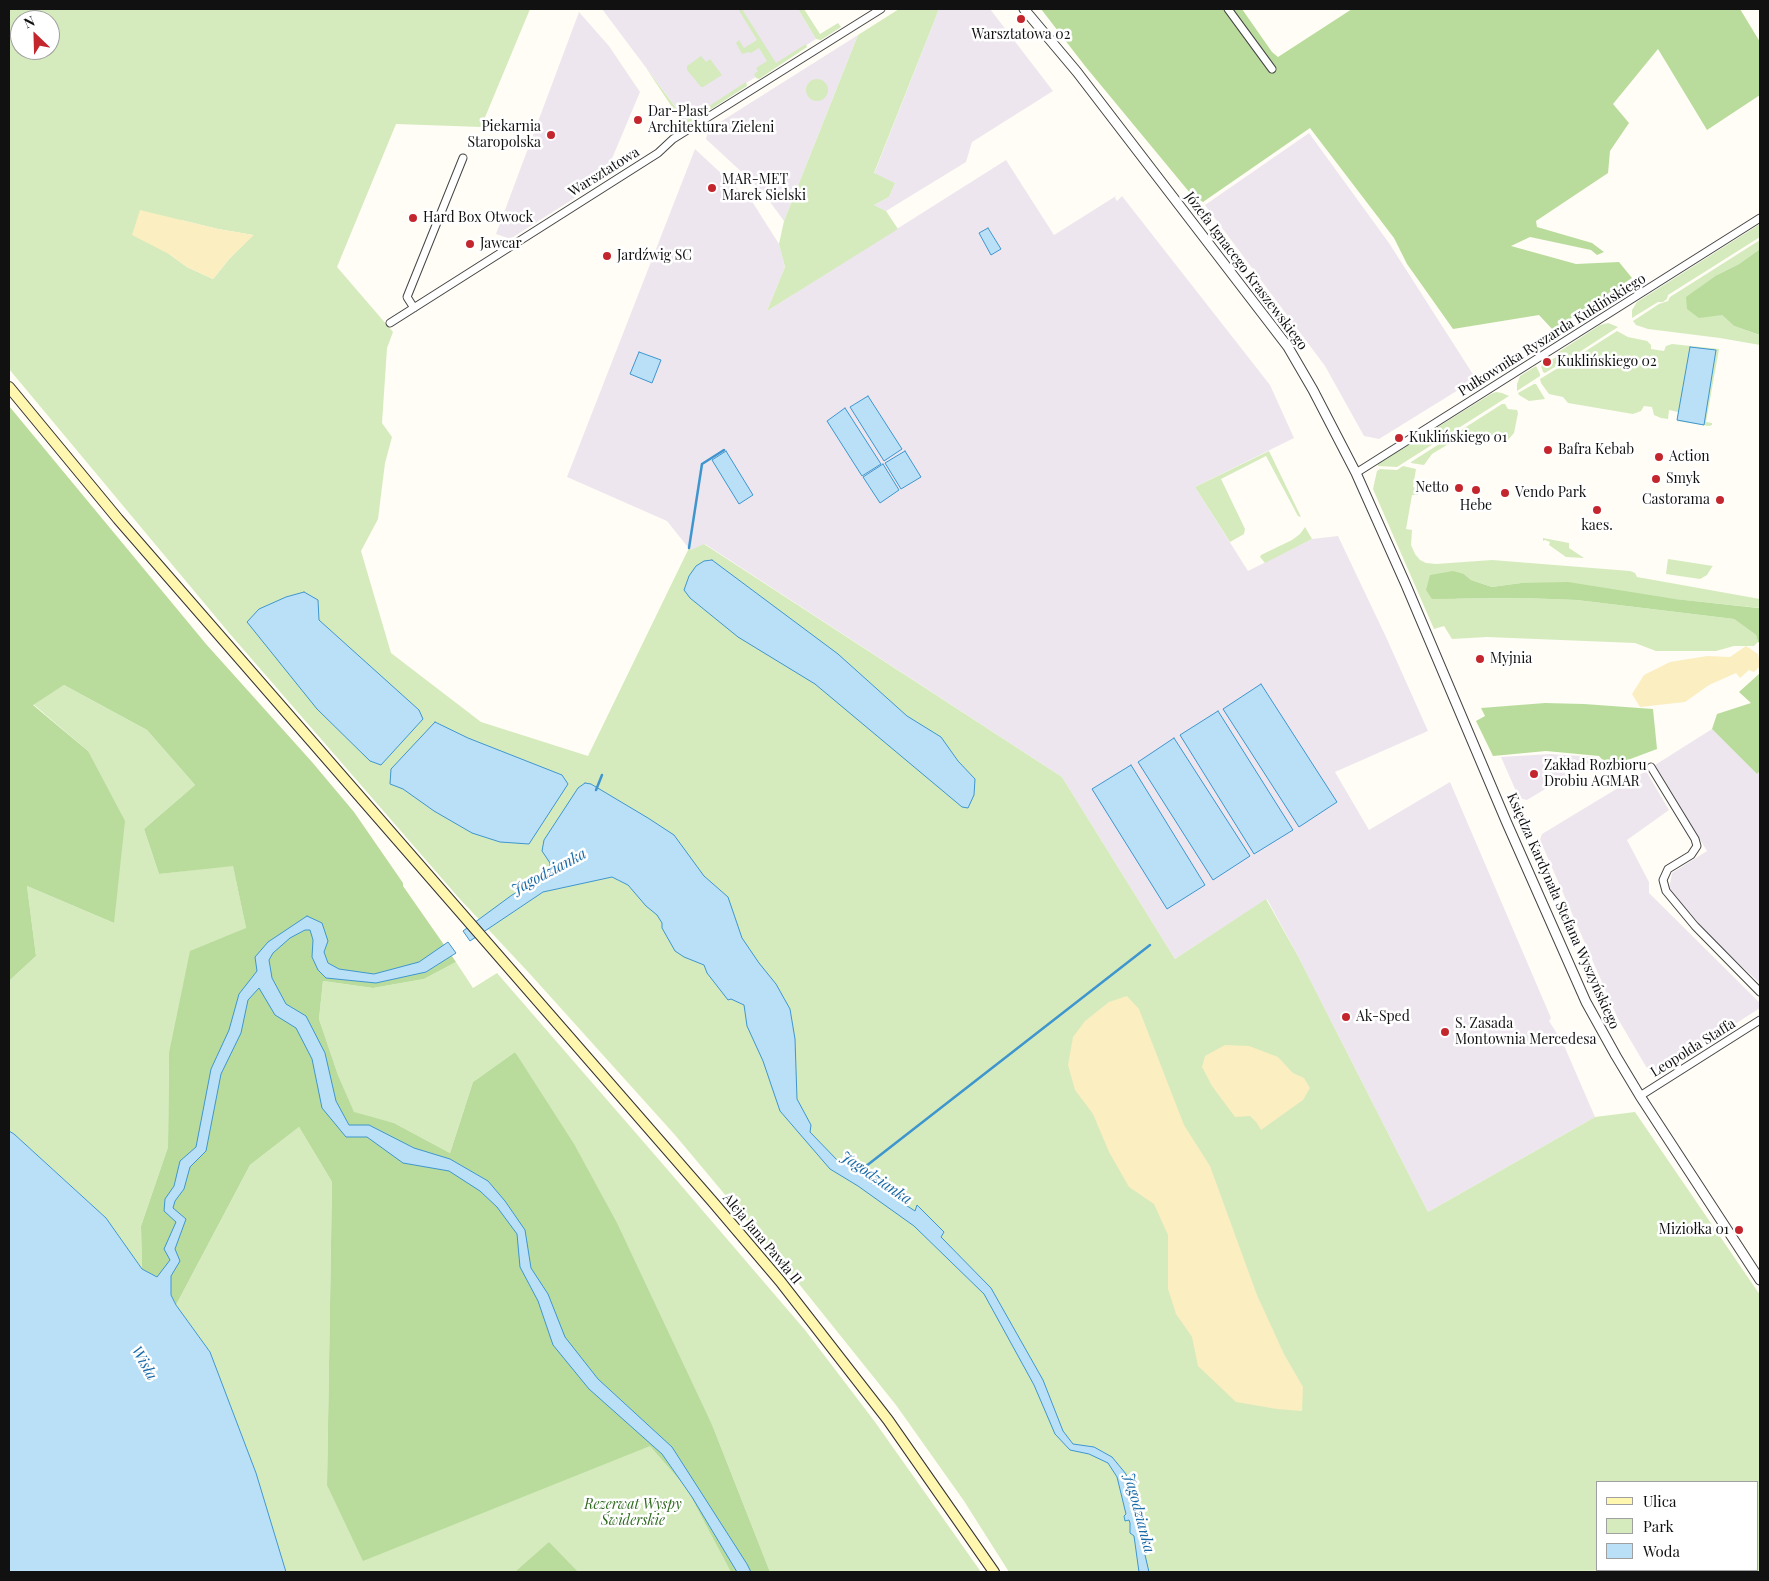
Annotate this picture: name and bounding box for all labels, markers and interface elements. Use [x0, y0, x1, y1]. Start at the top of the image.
north arrow [10, 10, 60, 60]
text: N [21, 11, 38, 32]
marker: Warsztatowa 02 [1015, 13, 1027, 25]
place label: Warsztatowa 02 [972, 27, 1070, 43]
place label: Dar-Plast Architektura Zieleni [648, 104, 774, 136]
marker: Dar-Plast Architektura Zieleni [632, 114, 644, 126]
place label: Piekarnia Staropolska [467, 119, 541, 152]
marker: Piekarnia Staropolska [545, 129, 557, 141]
street label: Warsztatowa [566, 144, 642, 200]
place label: MAR-MET Marek Sielski [722, 172, 806, 204]
marker: MAR-MET Marek Sielski [706, 182, 718, 194]
street label: Józefa Ignacego Kraszewskiego [1181, 189, 1311, 353]
place label: Hard Box Otwock [423, 210, 533, 226]
marker: Hard Box Otwock [407, 212, 419, 224]
place label: Jawcar [480, 236, 522, 252]
marker: Jawcar [464, 238, 476, 250]
place label: Jardźwig SC [617, 248, 692, 264]
marker: Jardźwig SC [601, 250, 613, 262]
street label: Pułkownika Ryszarda Kuklińskiego [1455, 270, 1649, 400]
place label: Kuklińskiego 02 [1557, 354, 1657, 370]
marker: Kuklińskiego 02 [1541, 356, 1553, 368]
place label: Kuklińskiego 01 [1409, 430, 1507, 446]
marker: Kuklińskiego 01 [1393, 432, 1405, 444]
place label: Bafra Kebab [1558, 442, 1634, 458]
marker: Bafra Kebab [1542, 444, 1554, 456]
place label: Action [1669, 449, 1710, 465]
marker: Action [1653, 451, 1665, 463]
place label: Smyk [1666, 471, 1700, 487]
marker: Smyk [1650, 473, 1662, 485]
place label: Netto [1415, 480, 1449, 496]
marker: Netto [1453, 482, 1465, 494]
marker: Hebe [1470, 484, 1482, 496]
place label: Vendo Park [1515, 485, 1586, 501]
marker: Vendo Park [1499, 487, 1511, 499]
place label: Castorama [1642, 492, 1710, 508]
marker: Castorama [1714, 494, 1726, 506]
place label: Hebe [1460, 498, 1492, 514]
marker: kaes. [1591, 504, 1603, 516]
place label: kaes. [1581, 518, 1613, 534]
place label: Myjnia [1490, 651, 1532, 667]
marker: Myjnia [1474, 653, 1486, 665]
place label: Zakład Rozbioru Drobiu AGMAR [1544, 758, 1647, 790]
marker: Zakład Rozbioru Drobiu AGMAR [1528, 768, 1540, 780]
street label: Księdza Kardynała Stefana Wyszyńskiego [1503, 790, 1623, 1032]
water label: Jagodzianka [509, 845, 589, 899]
place label: Ak-Sped [1356, 1009, 1410, 1025]
marker: Ak-Sped [1340, 1011, 1352, 1023]
street label: Leopolda Staffa [1648, 1015, 1738, 1081]
place label: S. Zasada Montownia Mercedesa [1455, 1016, 1597, 1048]
marker: S. Zasada Montownia Mercedesa [1439, 1026, 1451, 1038]
water label: Jagodzianka [837, 1148, 915, 1208]
street label: Aleja Jana Pawła II [719, 1190, 805, 1288]
place label: Miziołka 01 [1659, 1222, 1729, 1238]
marker: Miziołka 01 [1733, 1224, 1745, 1236]
water label: Wisła [127, 1343, 161, 1383]
water label: Jagodzianka [1120, 1471, 1158, 1555]
legend [1596, 1481, 1759, 1571]
text: Ulica [1643, 1491, 1676, 1511]
park label: Rezerwat Wyspy Świderskie [584, 1497, 682, 1530]
text: Park [1643, 1516, 1674, 1536]
text: Woda [1643, 1541, 1680, 1561]

